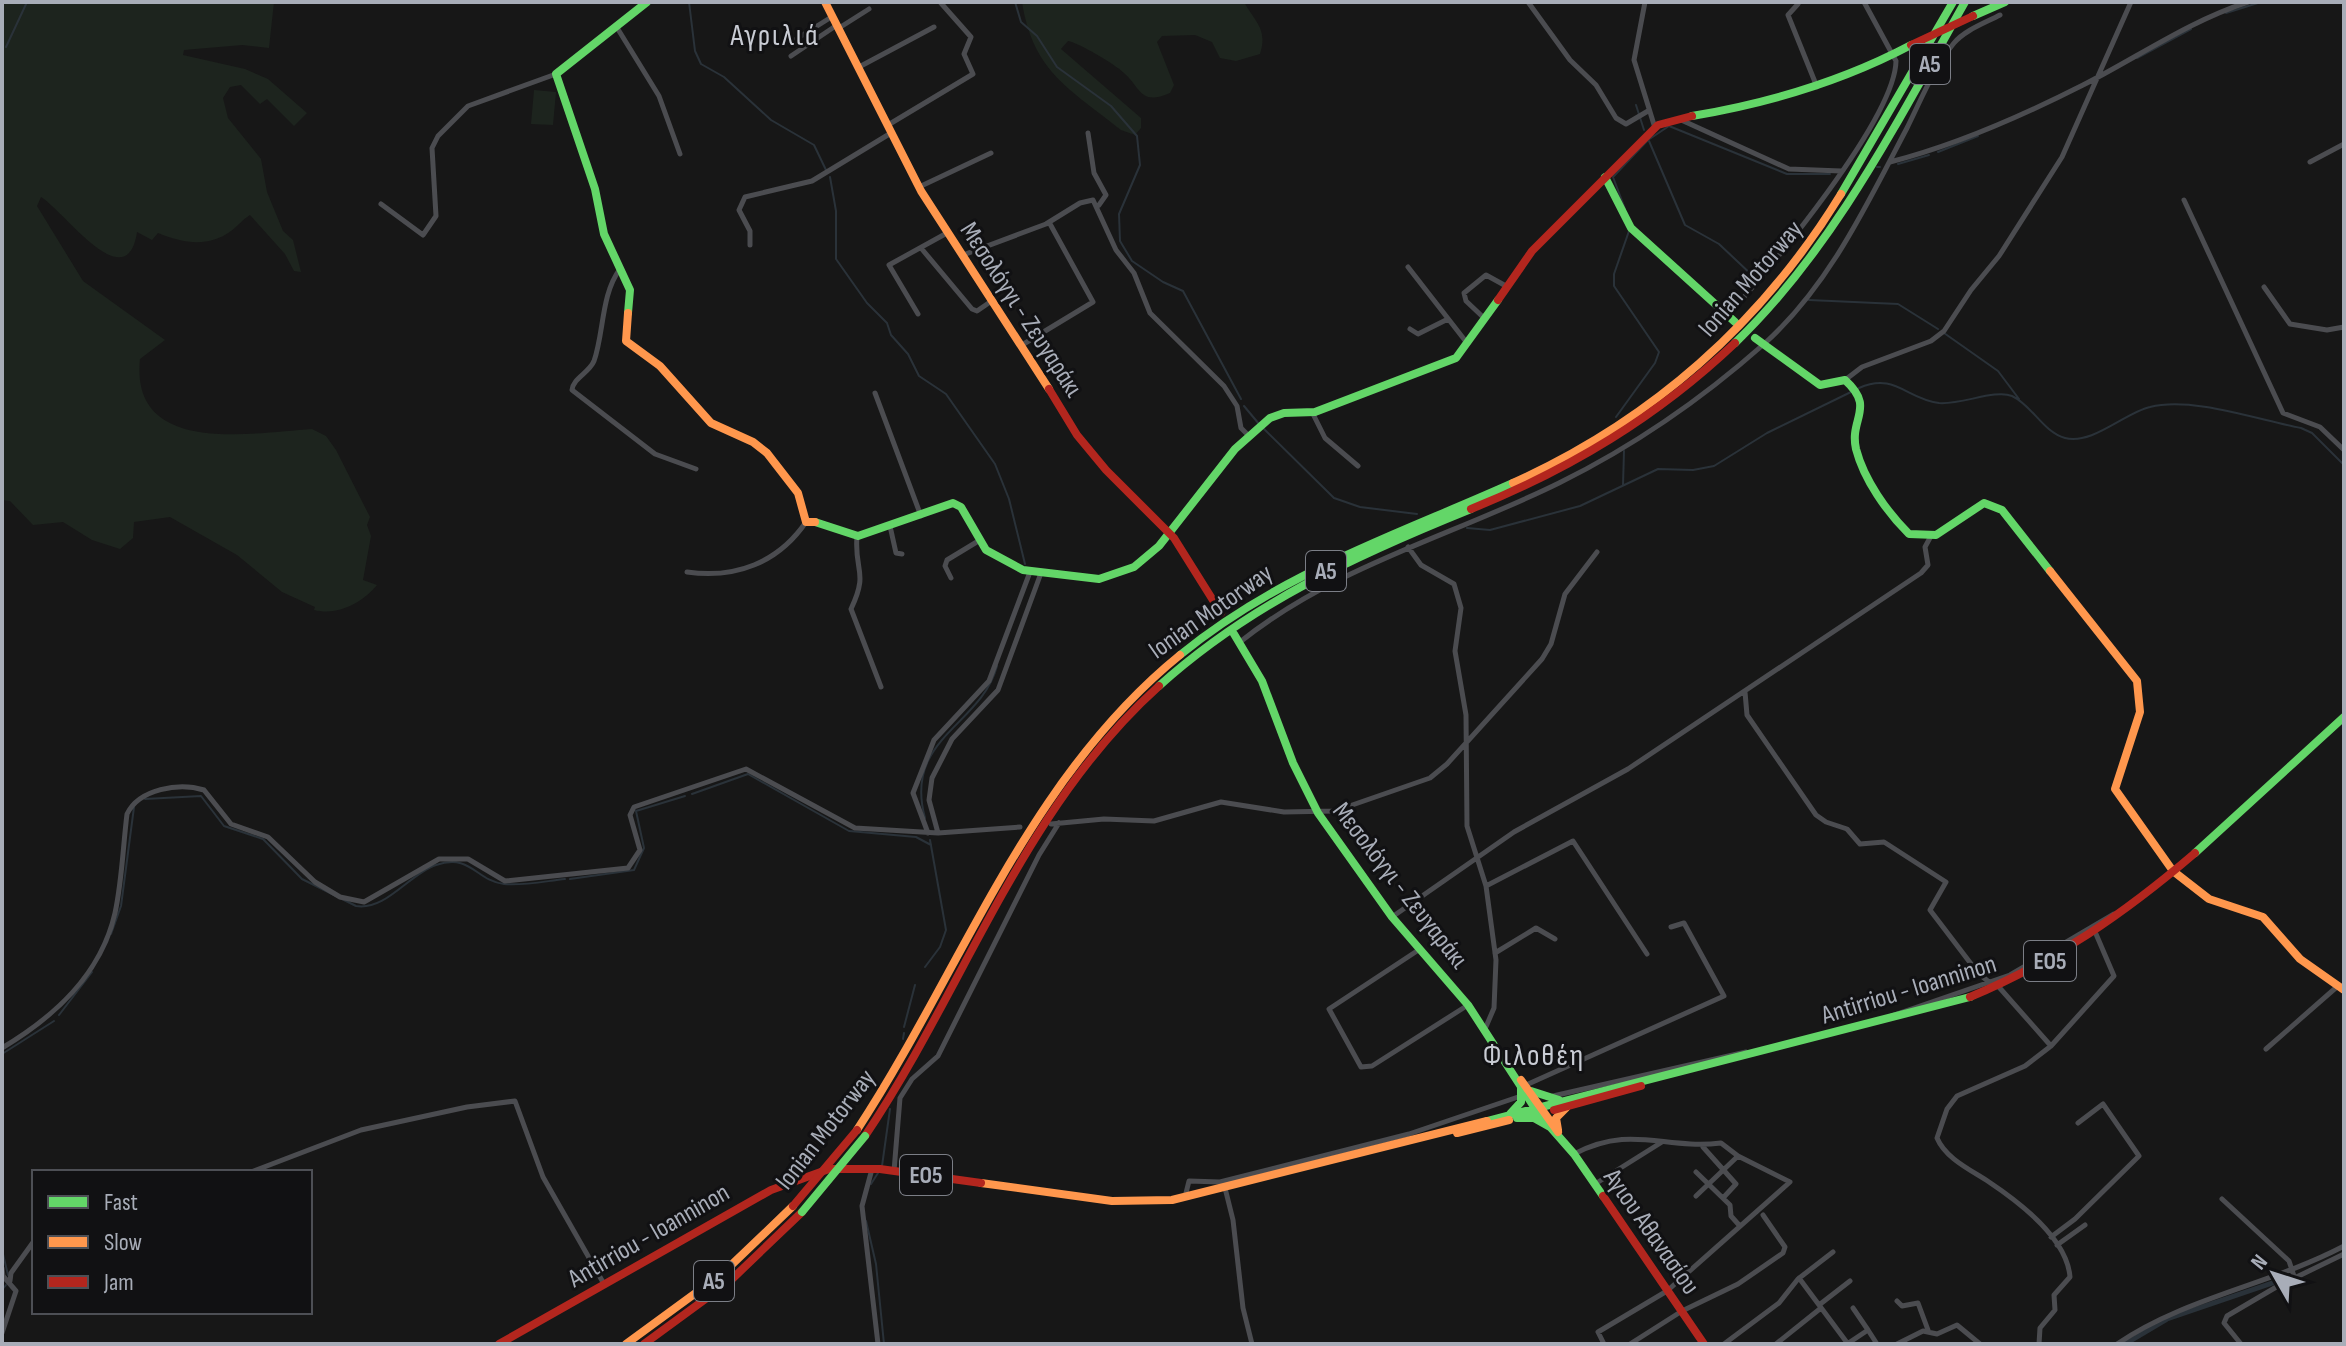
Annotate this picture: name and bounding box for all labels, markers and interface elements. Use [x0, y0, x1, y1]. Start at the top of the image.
district label: Αγριλιά [730, 18, 820, 54]
road number: Α5 [1910, 44, 1950, 84]
street label: Ionian Motorway [1692, 214, 1810, 344]
street label: Μεσολόγγι - Ζευγαράκι [953, 217, 1089, 404]
road number: Α5 [1306, 551, 1346, 591]
street label: Ionian Motorway [1143, 558, 1279, 666]
street label: Μεσολόγγι - Ζευγαράκι [1325, 797, 1475, 976]
road number: ΕΟ5 [2024, 941, 2076, 981]
street label: Antirriou - Ioanninon [1817, 949, 2000, 1032]
district label: Φιλοθέη [1483, 1038, 1585, 1074]
street label: Ionian Motorway [769, 1064, 883, 1196]
road number: ΕΟ5 [900, 1155, 952, 1195]
street label: Αγιου Αθανασίου [1596, 1162, 1706, 1301]
legend [32, 1170, 312, 1314]
street label: Antirriou - Ioanninon [562, 1177, 735, 1295]
text: Fast [104, 1188, 138, 1217]
text: Slow [104, 1228, 142, 1257]
north arrow [2234, 1234, 2314, 1314]
text: N [2245, 1249, 2274, 1275]
road number: Α5 [694, 1261, 734, 1301]
text: Jam [103, 1268, 134, 1297]

